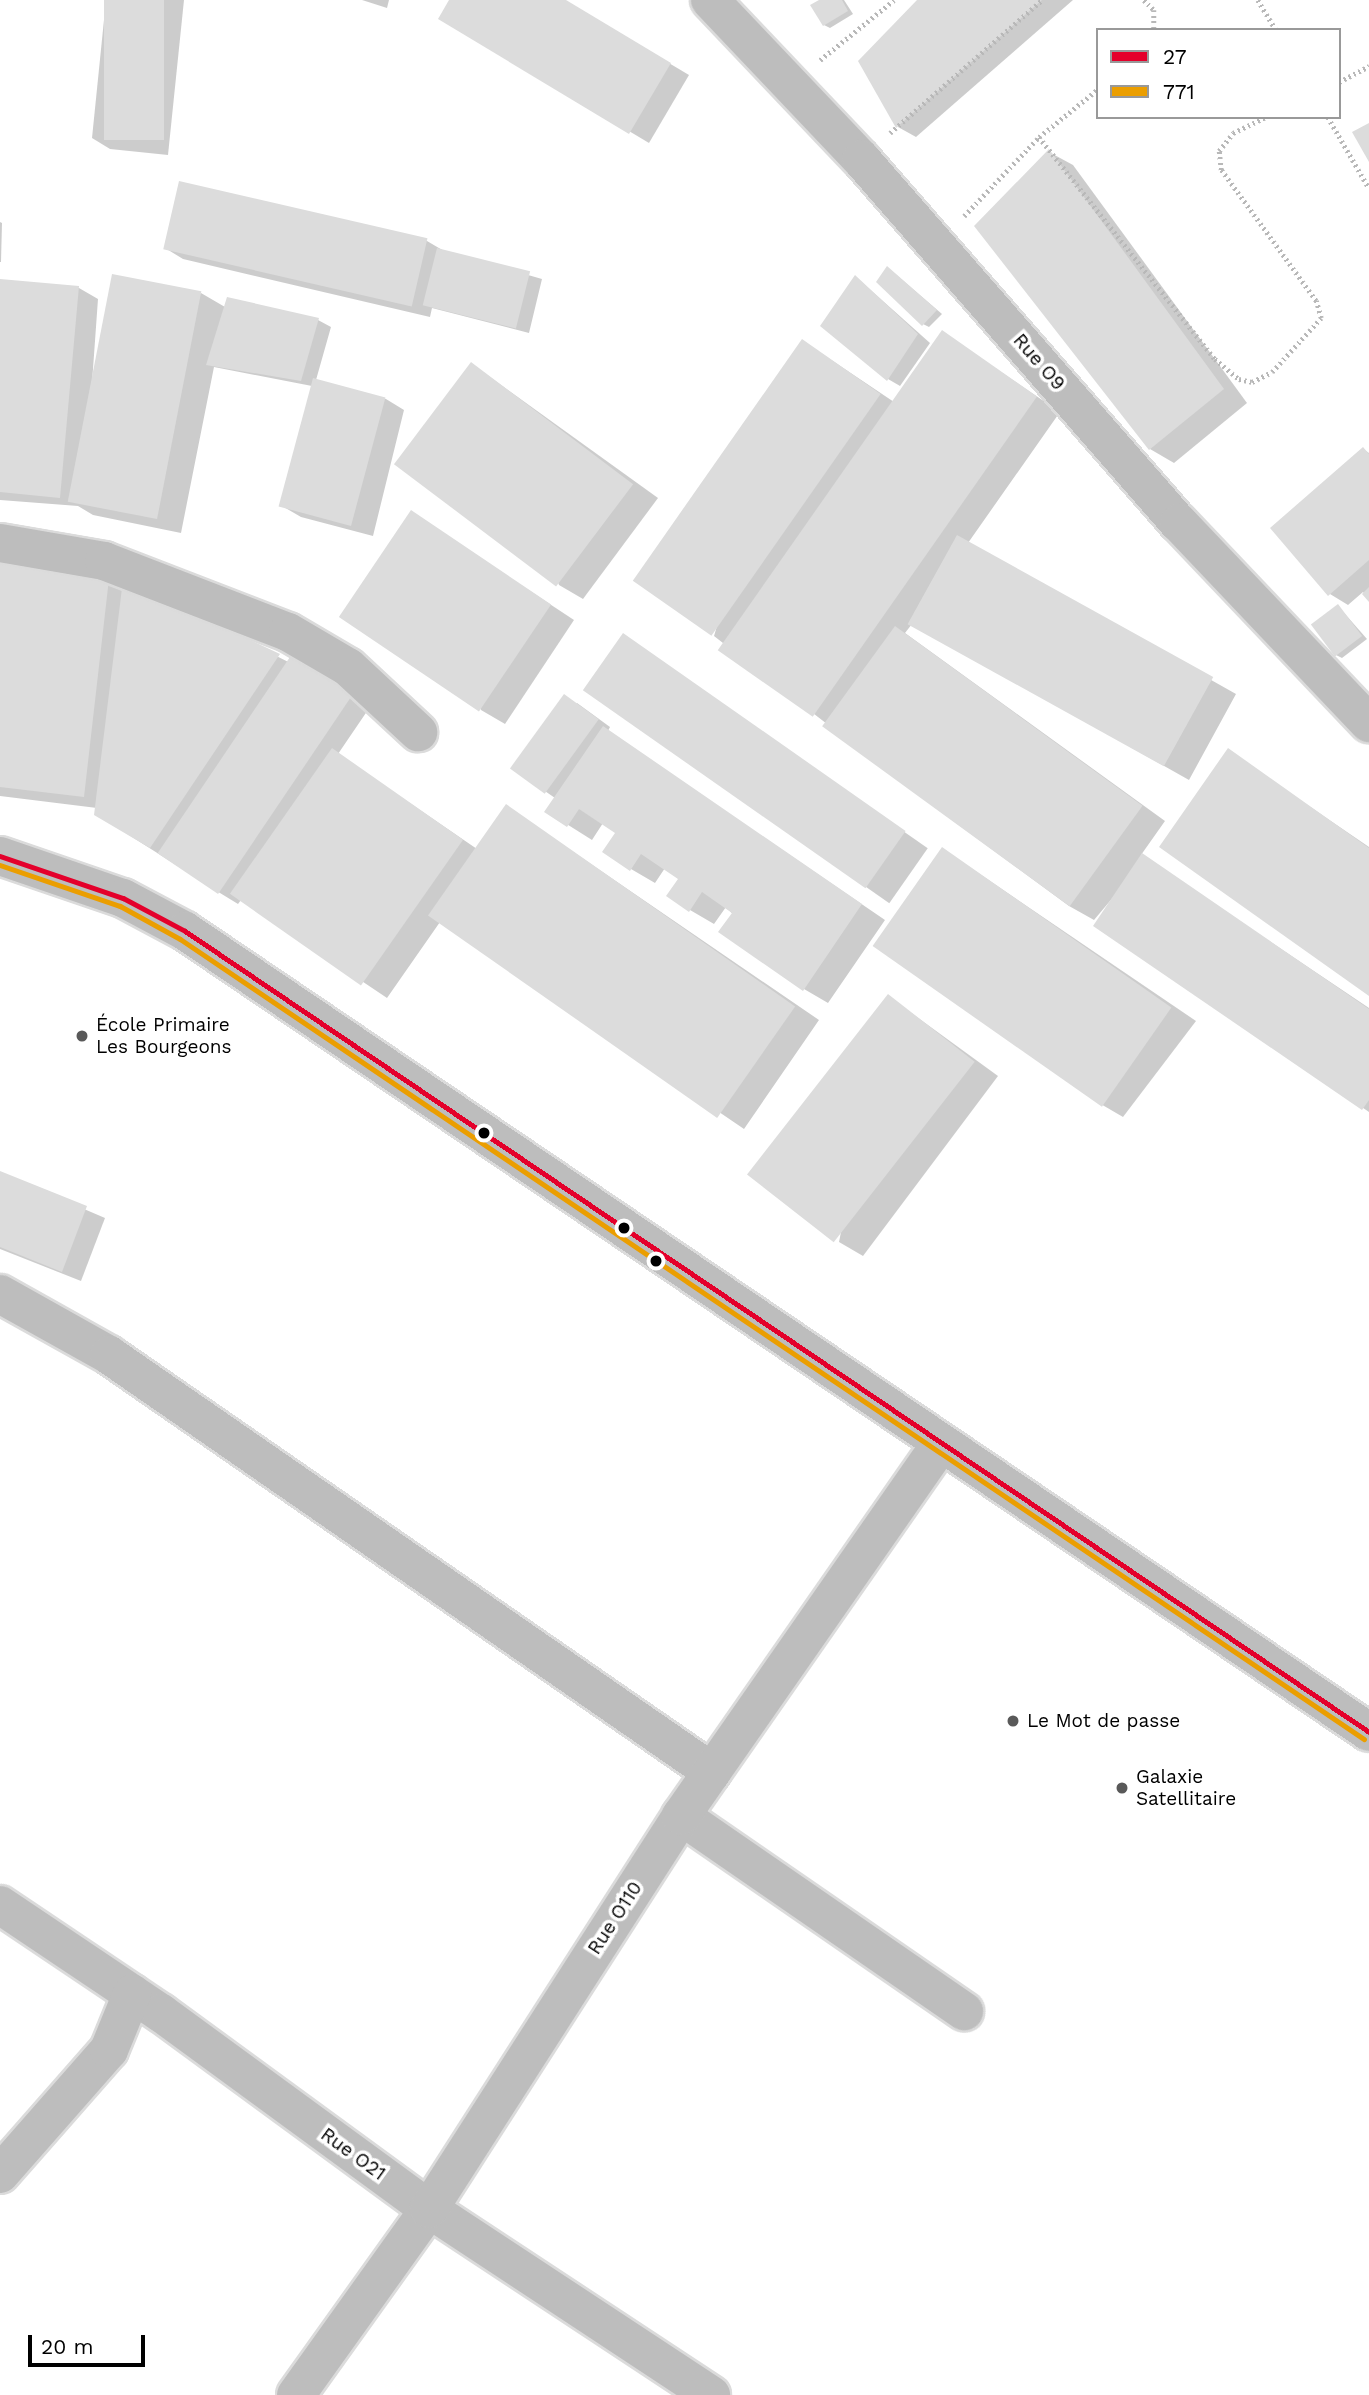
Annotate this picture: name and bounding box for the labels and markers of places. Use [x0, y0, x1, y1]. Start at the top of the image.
place label: École Primaire Les Bourgeons [96, 1014, 232, 1058]
marker: École Primaire Les Bourgeons [74, 1028, 90, 1044]
unlabelled marker [477, 1126, 491, 1140]
unlabelled marker [617, 1221, 631, 1235]
unlabelled marker [649, 1254, 663, 1268]
place label: Le Mot de passe [1027, 1710, 1180, 1732]
marker: Le Mot de passe [1005, 1713, 1021, 1729]
place label: Galaxie Satellitaire [1136, 1766, 1236, 1810]
marker: Galaxie Satellitaire [1114, 1780, 1130, 1796]

